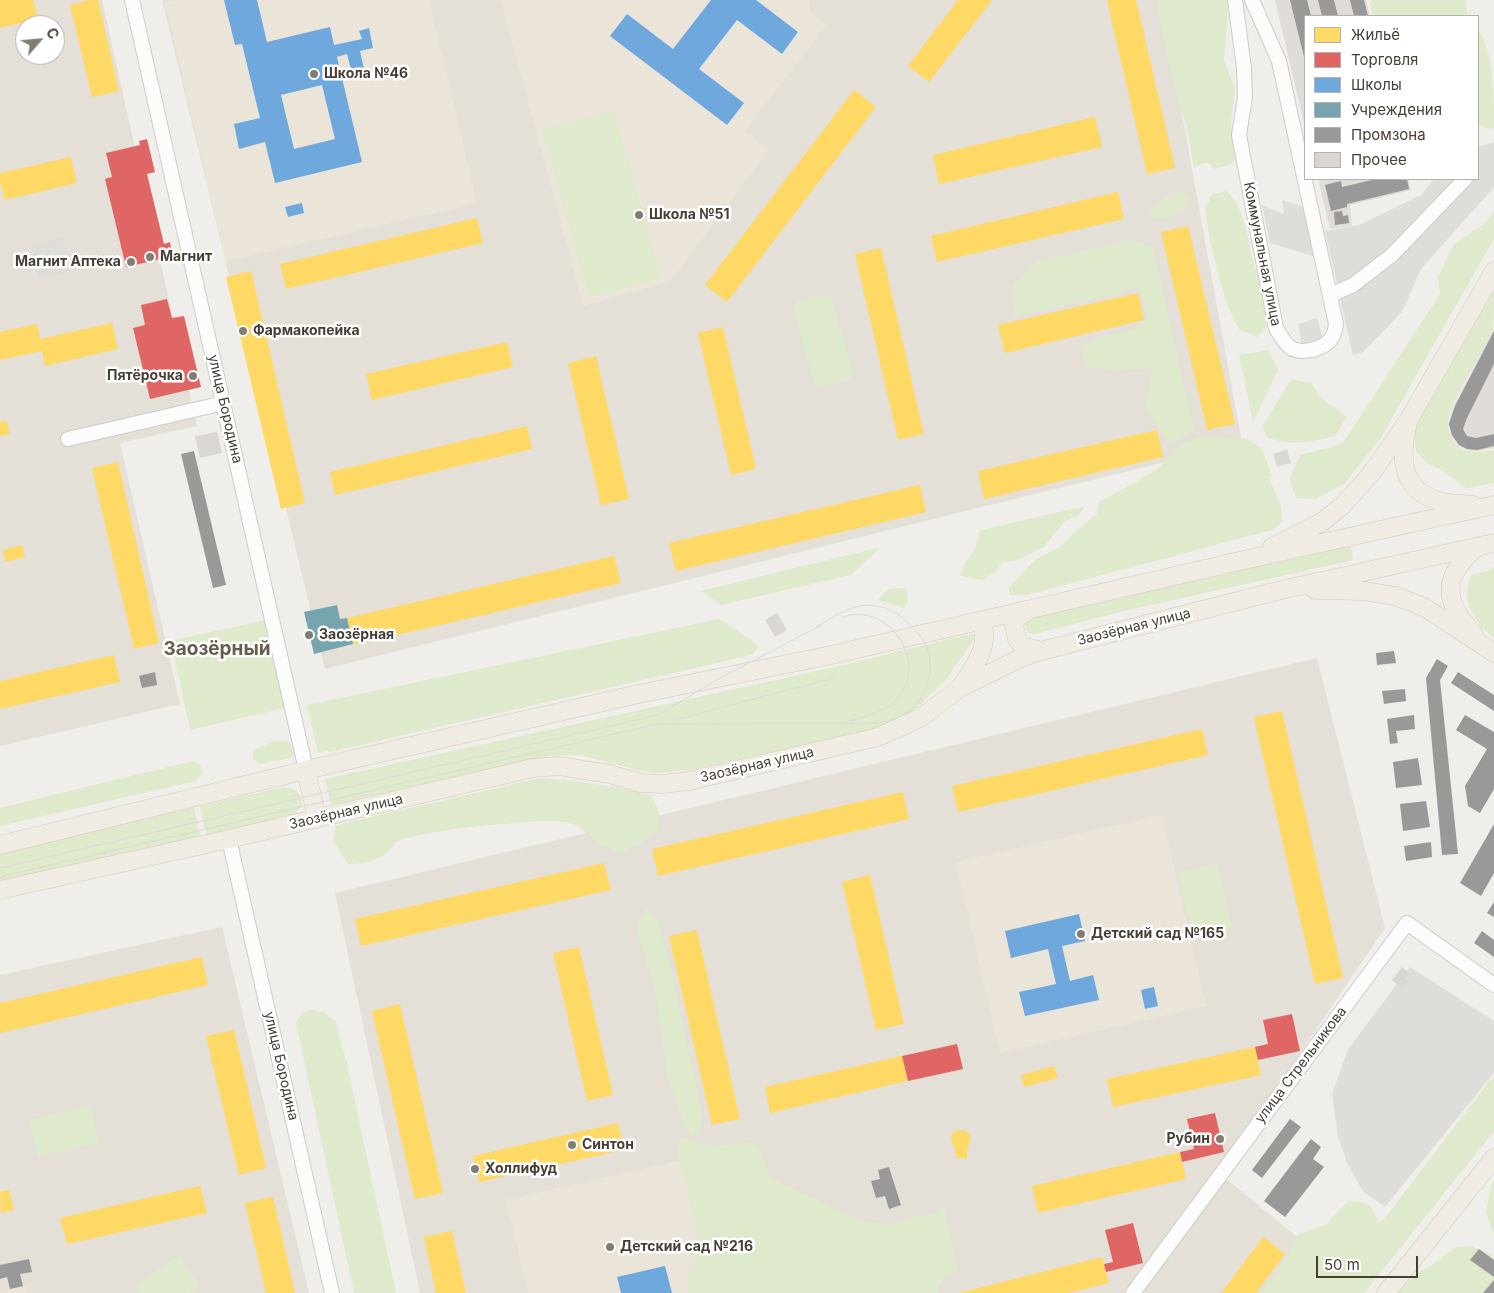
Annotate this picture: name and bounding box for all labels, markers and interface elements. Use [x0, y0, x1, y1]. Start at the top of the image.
north arrow [15, 15, 65, 65]
legend [1304, 15, 1479, 180]
text: С [43, 25, 63, 42]
text: Жильё [1351, 25, 1400, 44]
text: Торговля [1351, 50, 1418, 69]
place label: Школа №46 [324, 66, 408, 82]
marker: Школа №46 [308, 68, 320, 80]
text: Школы [1351, 75, 1402, 94]
text: Учреждения [1351, 100, 1442, 119]
text: Промзона [1351, 125, 1426, 144]
text: Прочее [1351, 150, 1407, 169]
street label: Коммунальная улица [1240, 181, 1284, 327]
place label: Школа №51 [649, 207, 730, 223]
marker: Школа №51 [633, 209, 645, 221]
place label: Магнит [160, 249, 212, 265]
marker: Магнит [144, 251, 156, 263]
place label: Магнит Аптека [15, 254, 121, 270]
marker: Магнит Аптека [125, 256, 137, 268]
place label: Фармакопейка [253, 323, 360, 339]
marker: Фармакопейка [237, 325, 249, 337]
street label: улица Бородина [204, 353, 246, 465]
place label: Пятёрочка [107, 368, 183, 384]
marker: Пятёрочка [187, 370, 199, 382]
street label: Заозёрная улица [1076, 605, 1192, 649]
place label: Заозёрная [319, 627, 394, 643]
marker: Заозёрная [303, 629, 315, 641]
district label: Заозёрный [163, 638, 271, 660]
street label: Заозёрная улица [699, 744, 815, 786]
street label: Заозёрная улица [288, 791, 404, 833]
place label: Детский сад №165 [1091, 926, 1224, 942]
marker: Детский сад №165 [1075, 928, 1087, 940]
street label: улица Стрельникова [1252, 1004, 1350, 1126]
street label: улица Бородина [260, 1010, 302, 1122]
place label: Рубин [1167, 1131, 1210, 1147]
marker: Рубин [1214, 1133, 1226, 1145]
place label: Синтон [582, 1137, 634, 1153]
marker: Синтон [566, 1139, 578, 1151]
place label: Холлифуд [485, 1161, 557, 1177]
marker: Холлифуд [469, 1163, 481, 1175]
place label: Детский сад №216 [620, 1239, 753, 1255]
marker: Детский сад №216 [604, 1241, 616, 1253]
scale bar [1319, 1246, 1422, 1278]
text: 50 m [1324, 1255, 1360, 1274]

